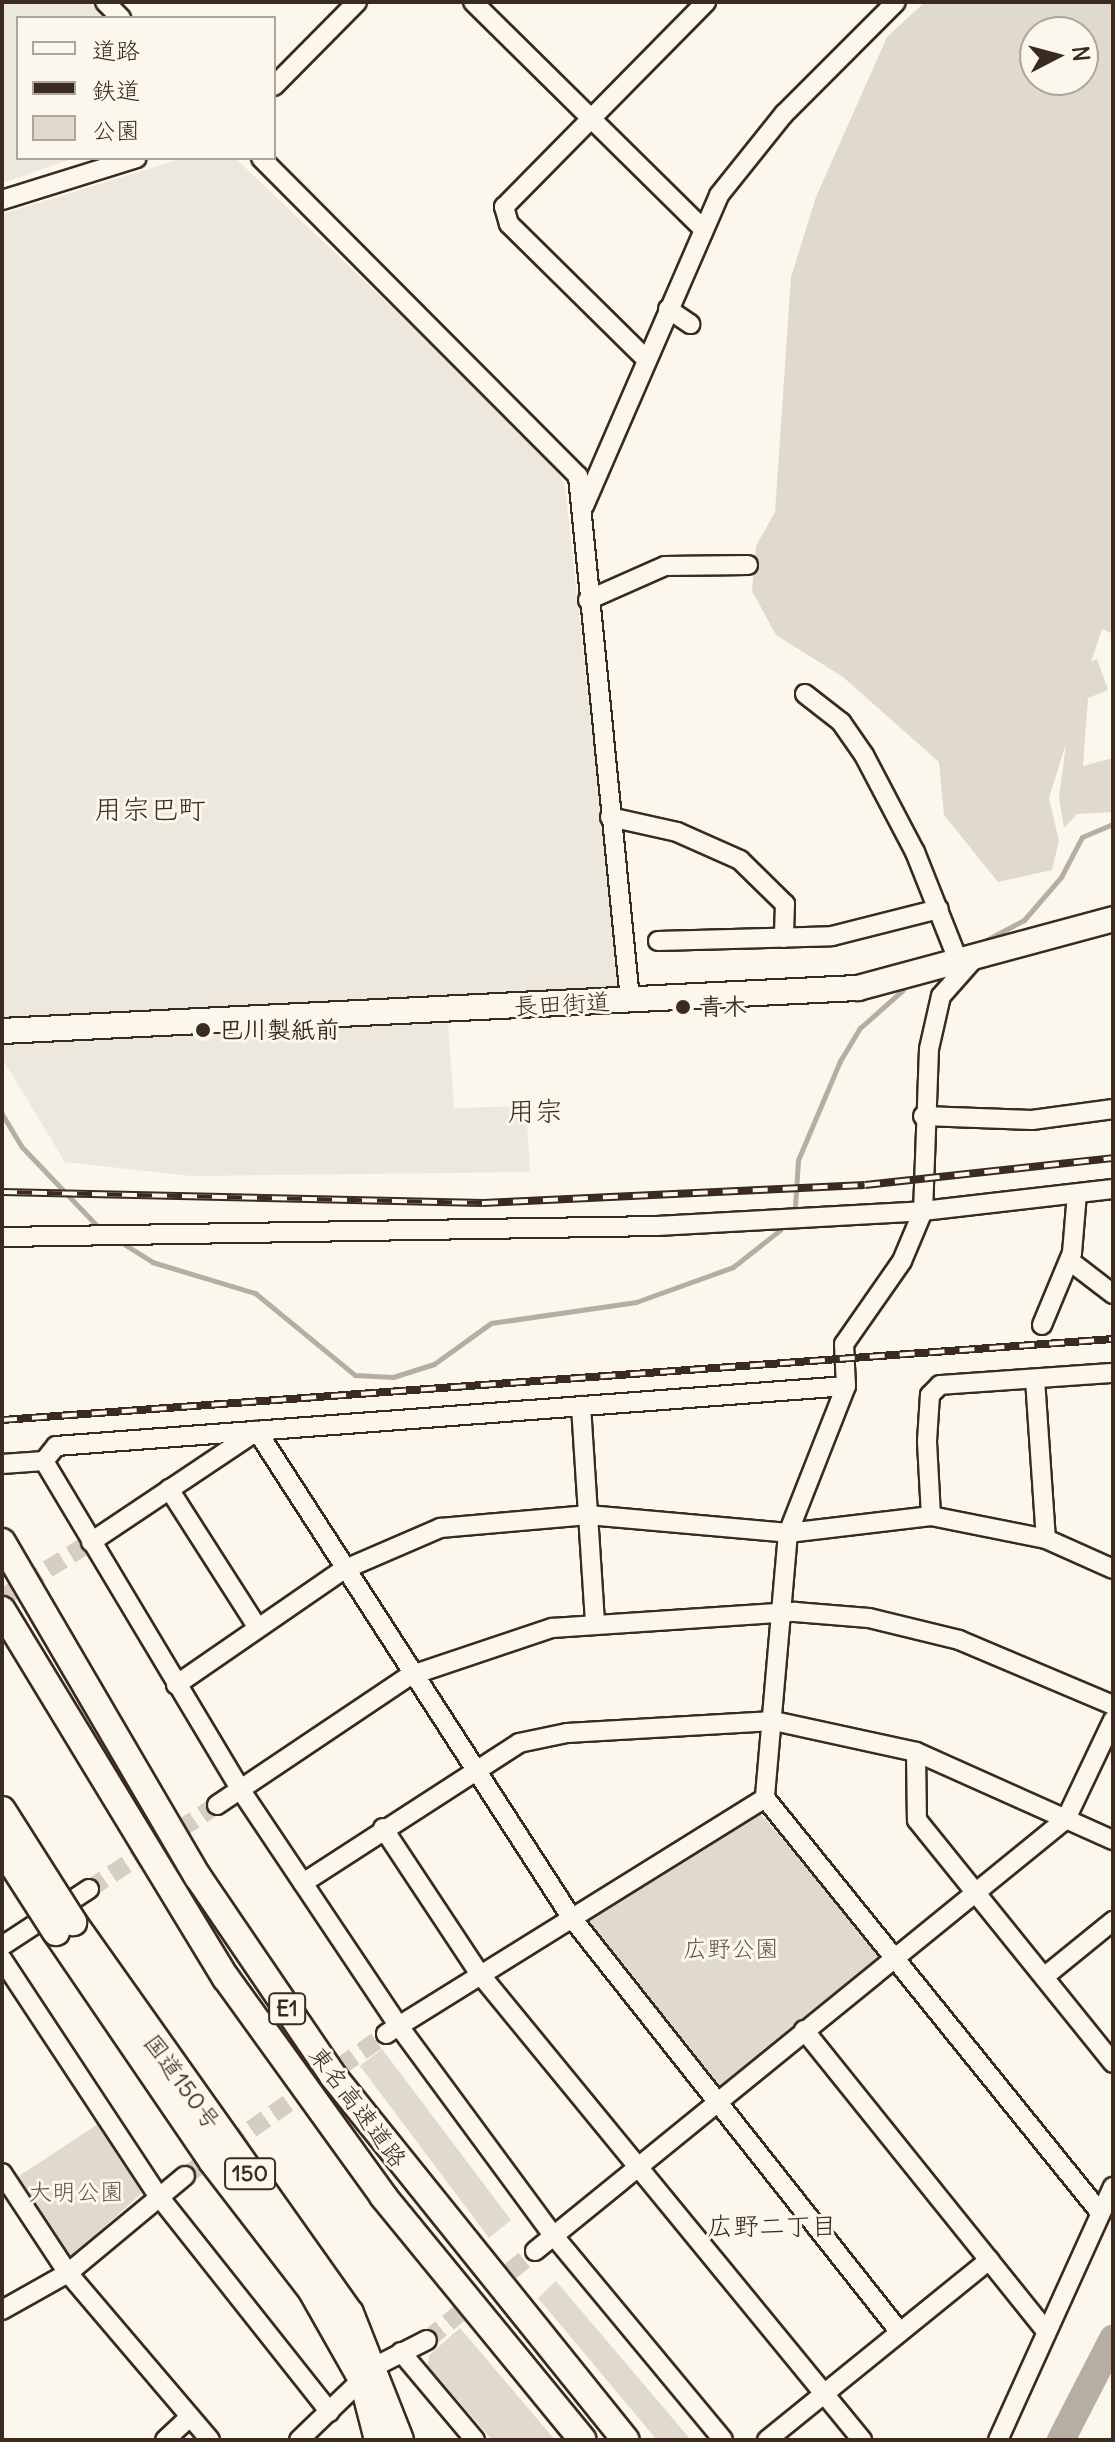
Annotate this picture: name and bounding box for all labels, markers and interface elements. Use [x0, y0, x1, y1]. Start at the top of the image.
legend [16, 16, 276, 160]
north arrow [1019, 16, 1099, 96]
text: 道路 [92, 35, 140, 65]
text: N [1066, 45, 1096, 63]
text: 鉄道 [92, 75, 140, 105]
text: 公園 [92, 115, 140, 145]
district label: 用宗巴町 [94, 792, 206, 826]
street label: 長田街道 [513, 987, 611, 1021]
place label: 青木 [699, 993, 747, 1021]
marker: 青木 [674, 998, 692, 1016]
place label: 巴川製紙前 [219, 1016, 339, 1044]
marker: 巴川製紙前 [194, 1021, 212, 1039]
district label: 用宗 [507, 1094, 563, 1128]
park label: 広野公園 [683, 1935, 779, 1963]
road number: E1 [267, 1991, 307, 2027]
street label: 国道150号 [138, 2029, 226, 2135]
street label: 東名高速道路 [303, 2041, 413, 2173]
road number: 150 [224, 2156, 276, 2192]
park label: 大明公園 [28, 2178, 124, 2206]
district label: 広野二丁目 [707, 2210, 837, 2242]

